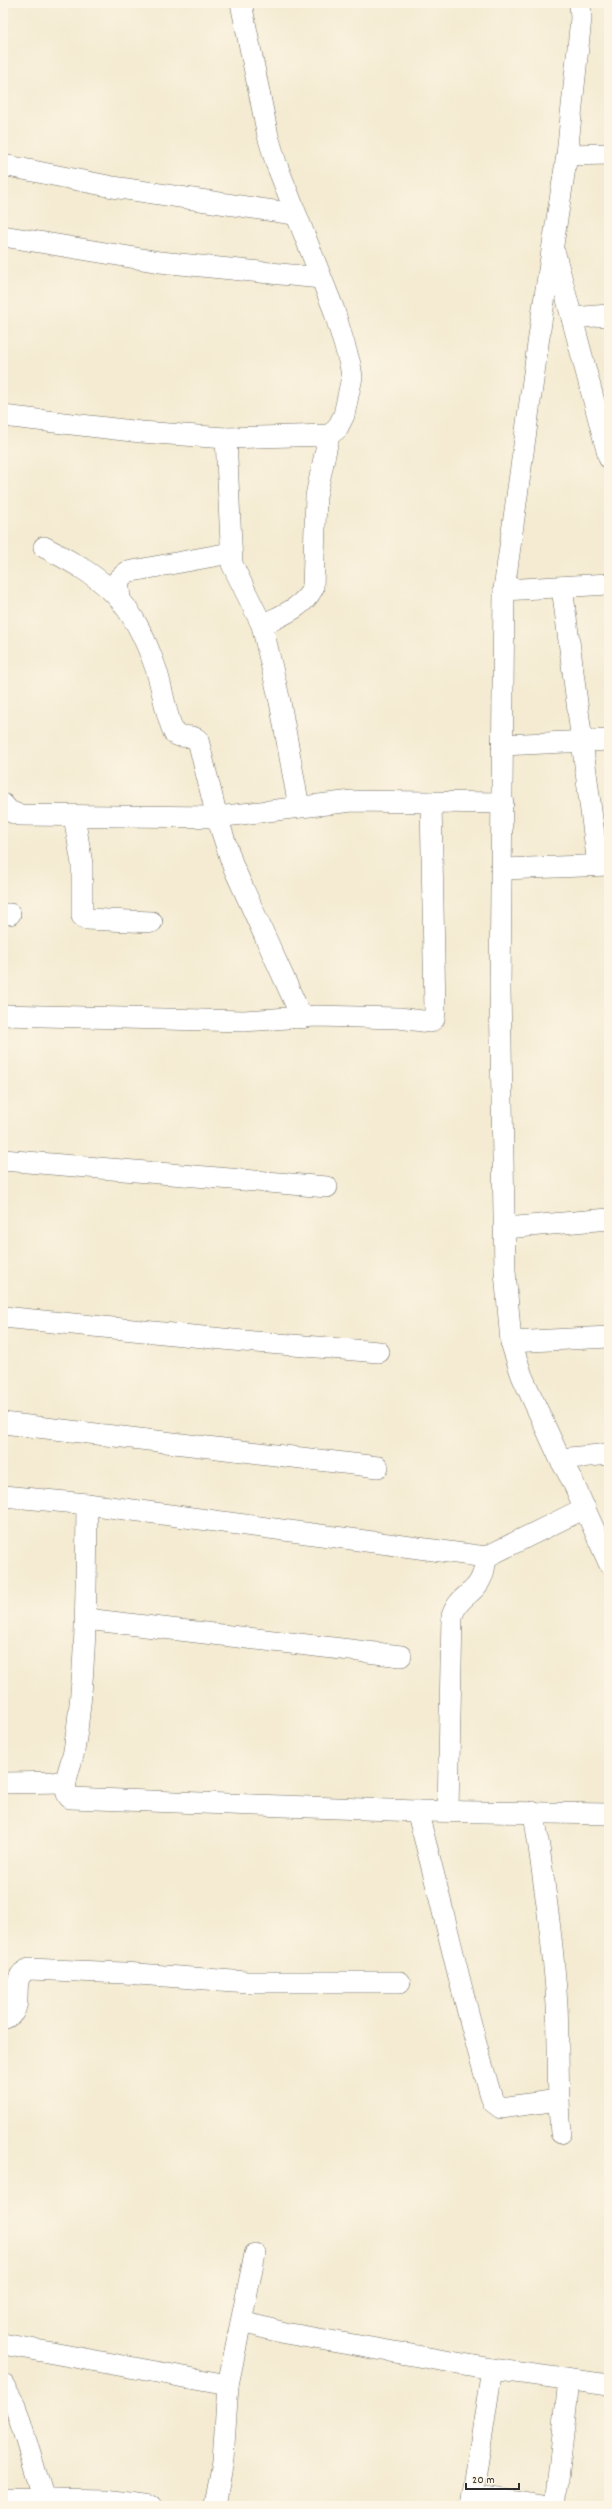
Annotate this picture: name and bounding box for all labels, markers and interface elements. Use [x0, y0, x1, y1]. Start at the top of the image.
scale bar [466, 2465, 519, 2491]
text: 20 m [472, 2472, 495, 2489]

